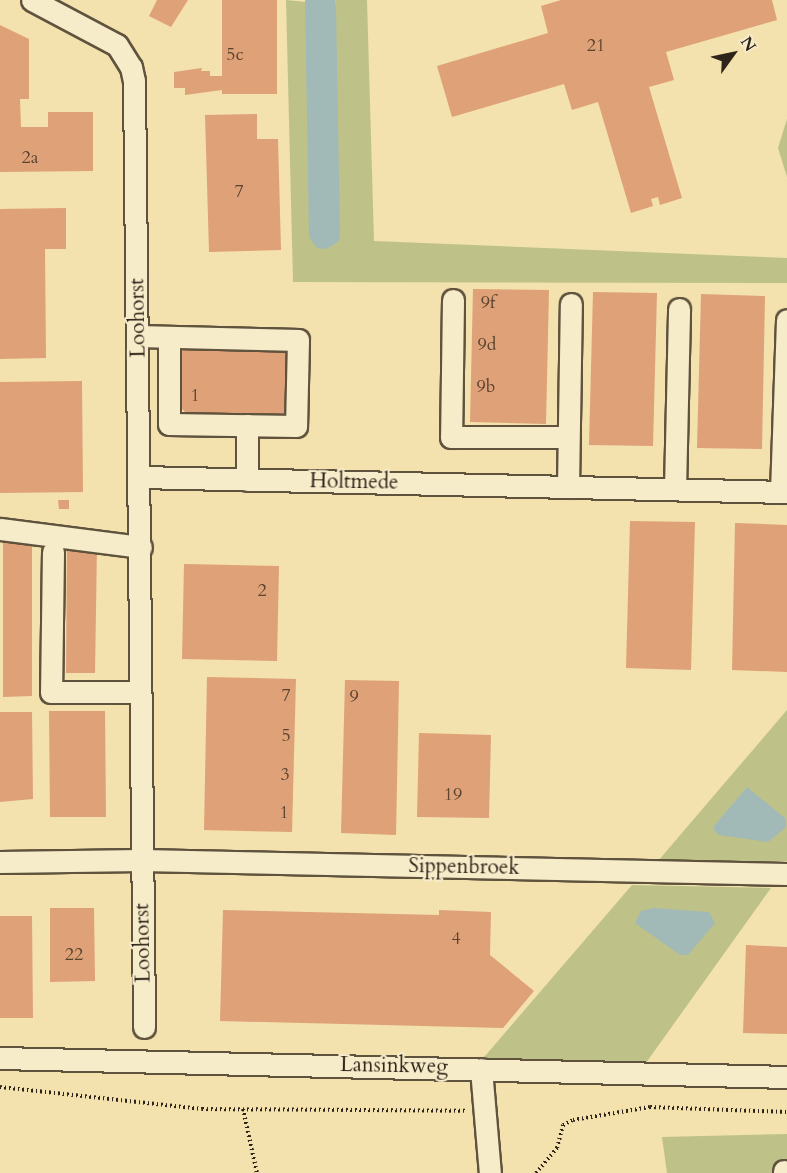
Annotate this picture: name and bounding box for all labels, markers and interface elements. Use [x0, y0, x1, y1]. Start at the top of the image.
north arrow [703, 24, 763, 84]
text: N [735, 32, 761, 56]
house number: 21 [587, 35, 605, 57]
house number: 5c [226, 44, 244, 66]
house number: 2a [22, 147, 38, 169]
house number: 7 [234, 181, 244, 203]
street label: Loohorst [125, 278, 151, 358]
house number: 9f [481, 292, 495, 314]
house number: 9d [478, 334, 496, 356]
house number: 9b [477, 376, 495, 398]
house number: 1 [190, 385, 200, 407]
street label: Holtmede [309, 469, 399, 495]
house number: 2 [257, 580, 267, 602]
house number: 7 [281, 685, 291, 707]
house number: 9 [349, 686, 359, 708]
house number: 5 [281, 725, 291, 747]
house number: 3 [280, 764, 290, 786]
house number: 19 [444, 784, 462, 806]
house number: 1 [279, 802, 289, 824]
street label: Sippenbroek [408, 853, 520, 881]
street label: Loohorst [130, 903, 156, 983]
house number: 4 [451, 928, 461, 950]
house number: 22 [65, 944, 83, 966]
street label: Lansinkweg [340, 1052, 448, 1080]

